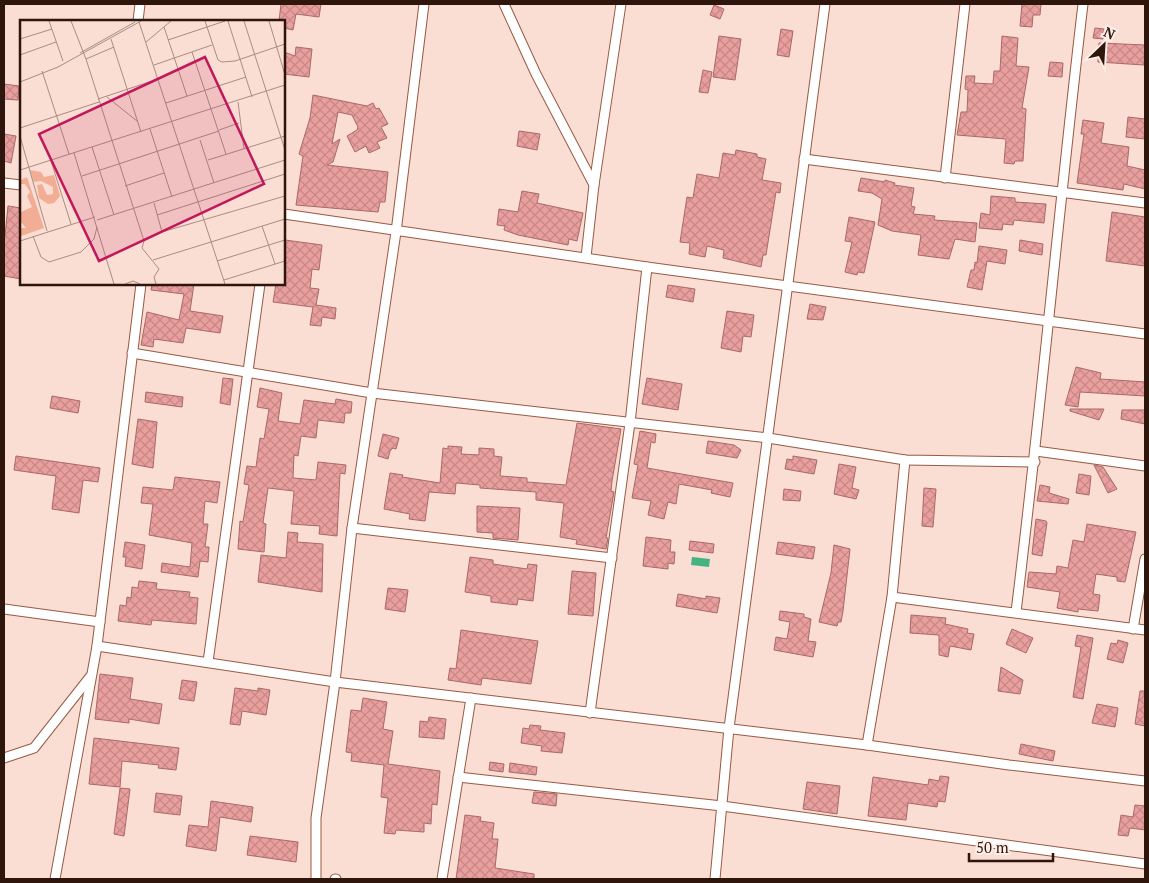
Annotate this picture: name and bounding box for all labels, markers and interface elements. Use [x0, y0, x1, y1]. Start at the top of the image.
inset map [20, 20, 285, 285]
north arrow [1079, 20, 1129, 70]
text: N [1101, 22, 1119, 44]
scale bar [969, 830, 1053, 862]
text: 50 m [976, 837, 1009, 857]

